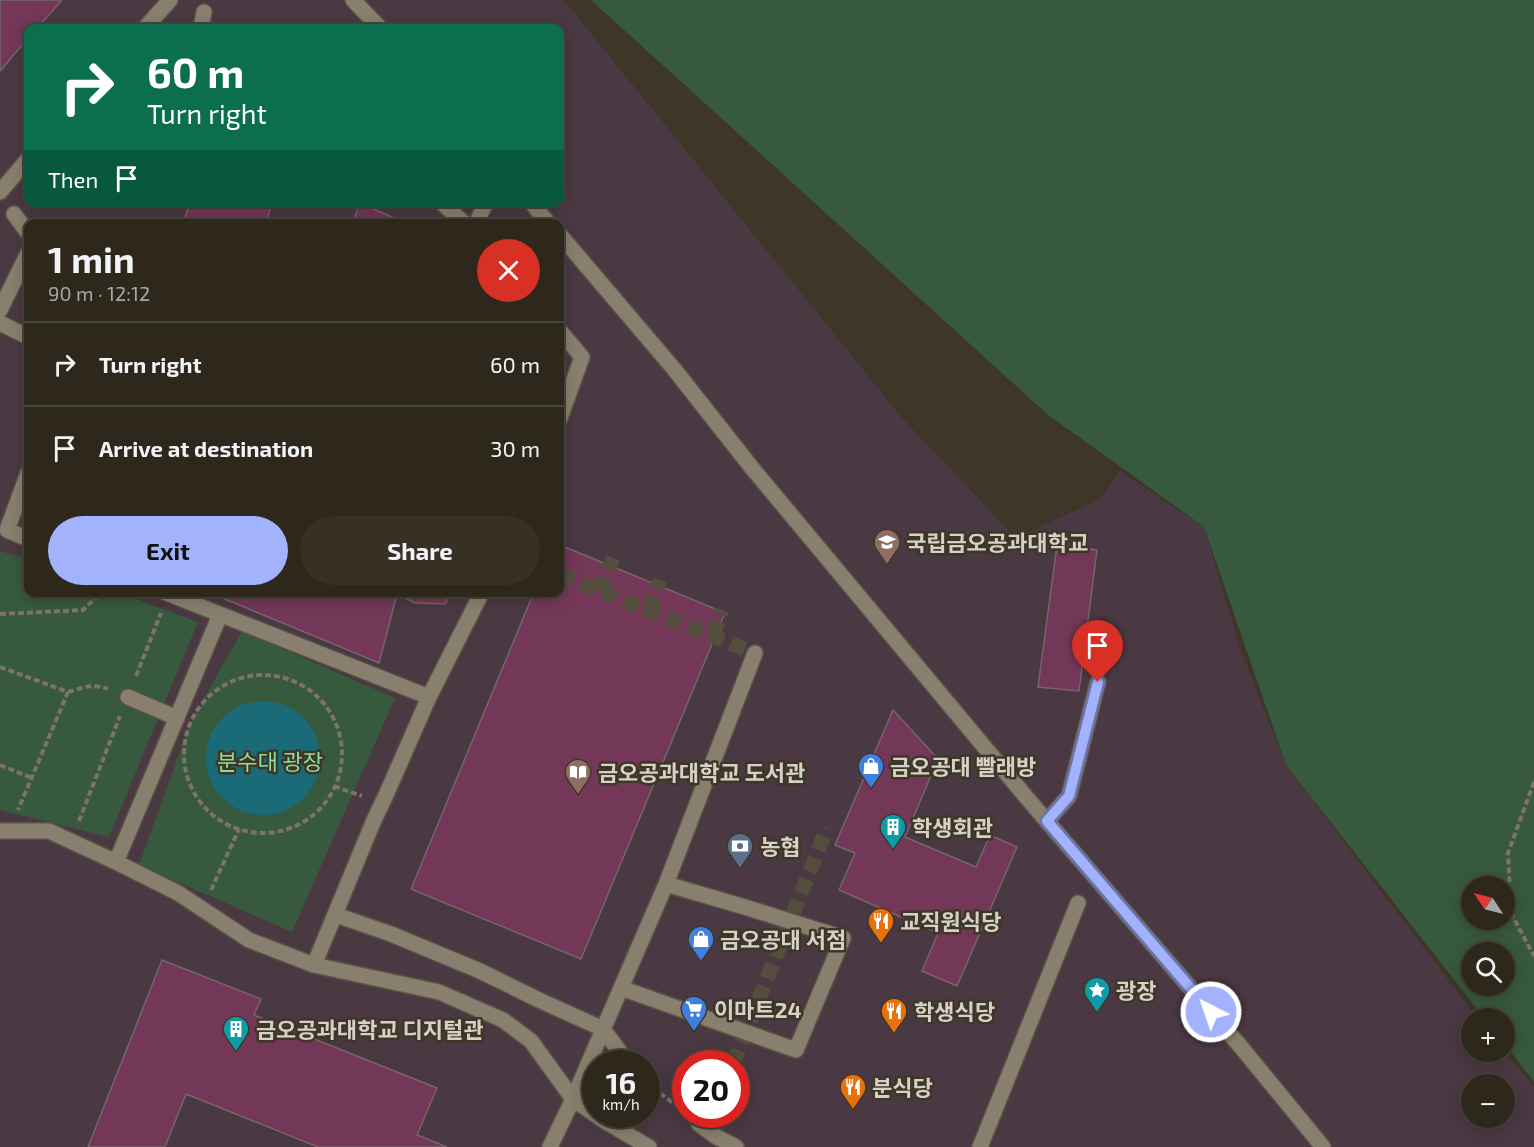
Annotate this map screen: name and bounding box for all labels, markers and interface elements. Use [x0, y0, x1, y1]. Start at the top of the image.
text: 60 m [147, 46, 244, 96]
icon: right [48, 48, 126, 126]
text: Turn right [147, 97, 267, 129]
icon: arrive [110, 162, 143, 195]
text: Then [48, 166, 98, 192]
text: 1 min [48, 237, 135, 280]
button: close [477, 239, 540, 302]
text: 90 m · 12:12 [48, 281, 150, 305]
icon: right [48, 348, 81, 381]
text: Turn right [99, 351, 201, 377]
text: 60 m [490, 351, 540, 377]
icon: arrive [48, 432, 81, 465]
text: Arrive at destination [99, 435, 313, 461]
text: 30 m [490, 435, 540, 461]
button: Exit [48, 516, 288, 585]
button: Share [300, 516, 540, 585]
school or university icon: 국립금오공과대학교 [872, 527, 902, 565]
place label: 국립금오공과대학교 [906, 529, 1088, 555]
pin [1072, 620, 1123, 682]
icon: arrive [1081, 629, 1114, 662]
park label: 분수대 광장 [217, 748, 323, 774]
shop icon: 금오공대 빨래방 [856, 751, 886, 789]
place label: 금오공대 빨래방 [890, 753, 1036, 779]
library icon: 금오공과대학교 도서관 [563, 757, 593, 795]
place label: 금오공과대학교 도서관 [598, 759, 805, 785]
building icon: 학생회관 [878, 812, 908, 850]
place label: 학생회관 [912, 814, 993, 840]
bank icon: 농협 [725, 831, 755, 869]
place label: 농협 [760, 833, 800, 859]
north arrow [1461, 876, 1515, 930]
map controls [1461, 876, 1515, 1128]
restaurant icon: 교직원식당 [866, 906, 896, 944]
place label: 교직원식당 [900, 908, 1001, 934]
shop icon: 금오공대 서점 [686, 924, 716, 962]
place label: 금오공대 서점 [720, 926, 846, 952]
button: search [1461, 942, 1515, 996]
place icon: 광장 [1082, 975, 1112, 1013]
place label: 광장 [1116, 977, 1156, 1003]
position arrow [1179, 980, 1243, 1044]
supermarket icon: 이마트24 [679, 994, 709, 1032]
place label: 이마트24 [714, 996, 802, 1022]
restaurant icon: 학생식당 [879, 996, 909, 1034]
place label: 학생식당 [914, 998, 995, 1024]
button: + [1461, 1008, 1515, 1062]
building icon: 금오공과대학교 디지털관 [221, 1014, 251, 1052]
place label: 금오공과대학교 디지털관 [256, 1016, 483, 1042]
speed limit sign: 20 [672, 1050, 750, 1128]
text: 16 [606, 1064, 636, 1100]
restaurant icon: 분식당 [838, 1072, 868, 1110]
place label: 분식당 [872, 1074, 933, 1100]
button: − [1461, 1074, 1515, 1128]
text: km/h [602, 1095, 640, 1113]

